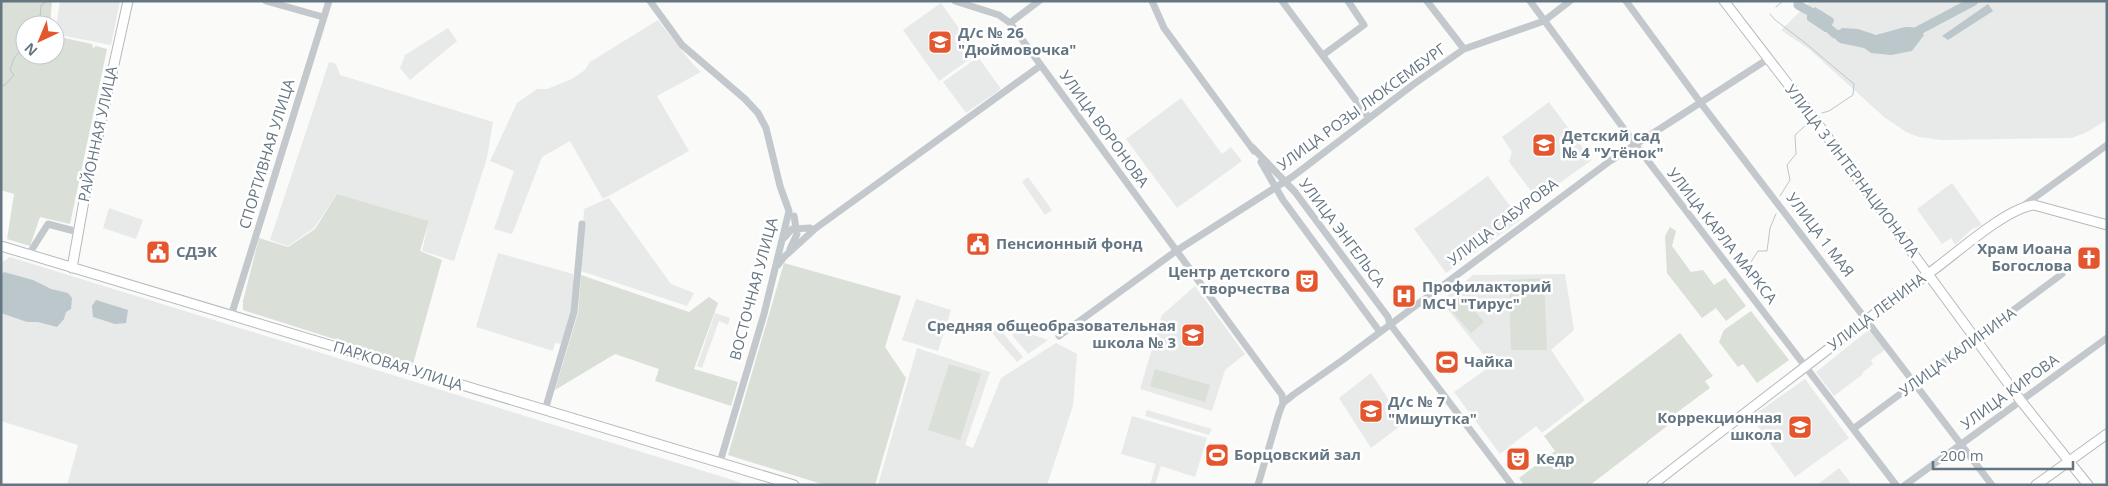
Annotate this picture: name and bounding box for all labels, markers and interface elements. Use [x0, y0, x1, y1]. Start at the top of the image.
north arrow [15, 15, 65, 65]
place label: Д/с № 26 "Дюймовочка" [958, 22, 1076, 59]
school or university icon: Д/с № 26 "Дюймовочка" [927, 29, 953, 55]
street label: УЛИЦА РОЗЫ ЛЮКСЕМБУРГ [1273, 38, 1450, 174]
text: N [20, 39, 41, 61]
street label: РАЙОННАЯ УЛИЦА [73, 64, 121, 204]
street label: УЛИЦА ВОРОНОВА [1056, 66, 1154, 191]
street label: СПОРТИВНАЯ УЛИЦА [234, 76, 299, 231]
street label: УЛИЦА 3 ИНТЕРНАЦИОНАЛА [1781, 80, 1925, 261]
place label: Детский сад № 4 "Утёнок" [1562, 125, 1664, 162]
school or university icon: Детский сад № 4 "Утёнок" [1531, 132, 1557, 158]
street label: УЛИЦА КАРЛА МАРКСА [1663, 163, 1782, 308]
street label: УЛИЦА САБУРОВА [1443, 173, 1562, 269]
street label: УЛИЦА ЭНГЕЛЬСА [1295, 174, 1391, 291]
street label: УЛИЦА 1 МАЯ [1783, 188, 1859, 281]
street label: ВОСТОЧНАЯ УЛИЦА [724, 215, 782, 362]
public building icon: Пенсионный фонд [965, 231, 991, 257]
place label: Пенсионный фонд [996, 233, 1143, 253]
place label: Храм Иоана Богослова [1977, 238, 2072, 275]
public building icon: СДЭК [145, 239, 171, 265]
place label: СДЭК [176, 241, 218, 261]
church icon: Храм Иоана Богослова [2076, 245, 2102, 271]
place label: Центр детского творчества [1168, 261, 1290, 298]
theatre icon: Центр детского творчества [1294, 268, 1320, 294]
street label: УЛИЦА ЛЕНИНА [1823, 268, 1930, 355]
place label: Профилакторий МСЧ "Тирус" [1422, 276, 1552, 313]
hospital icon: Профилакторий МСЧ "Тирус" [1391, 283, 1417, 309]
street label: УЛИЦА КАЛИНИНА [1895, 302, 2020, 400]
place label: Средняя общеобразовательная школа № 3 [927, 315, 1176, 352]
school or university icon: Средняя общеобразовательная школа № 3 [1180, 322, 1206, 348]
street label: ПАРКОВАЯ УЛИЦА [331, 336, 466, 394]
sports icon: Чайка [1434, 349, 1460, 375]
street label: УЛИЦА КИРОВА [1957, 349, 2063, 433]
place label: Чайка [1464, 351, 1513, 371]
place label: Д/с № 7 "Мишутка" [1388, 391, 1477, 428]
school or university icon: Д/с № 7 "Мишутка" [1358, 398, 1384, 424]
place label: Коррекционная школа [1657, 407, 1782, 444]
school or university icon: Коррекционная школа [1787, 414, 1813, 440]
scale bar [1933, 438, 2073, 470]
sports icon: Борцовский зал [1204, 442, 1230, 468]
place label: Борцовский зал [1234, 444, 1361, 464]
text: 200 m [1940, 445, 1984, 465]
theatre icon: Кедр [1505, 446, 1531, 472]
place label: Кедр [1536, 448, 1574, 468]

